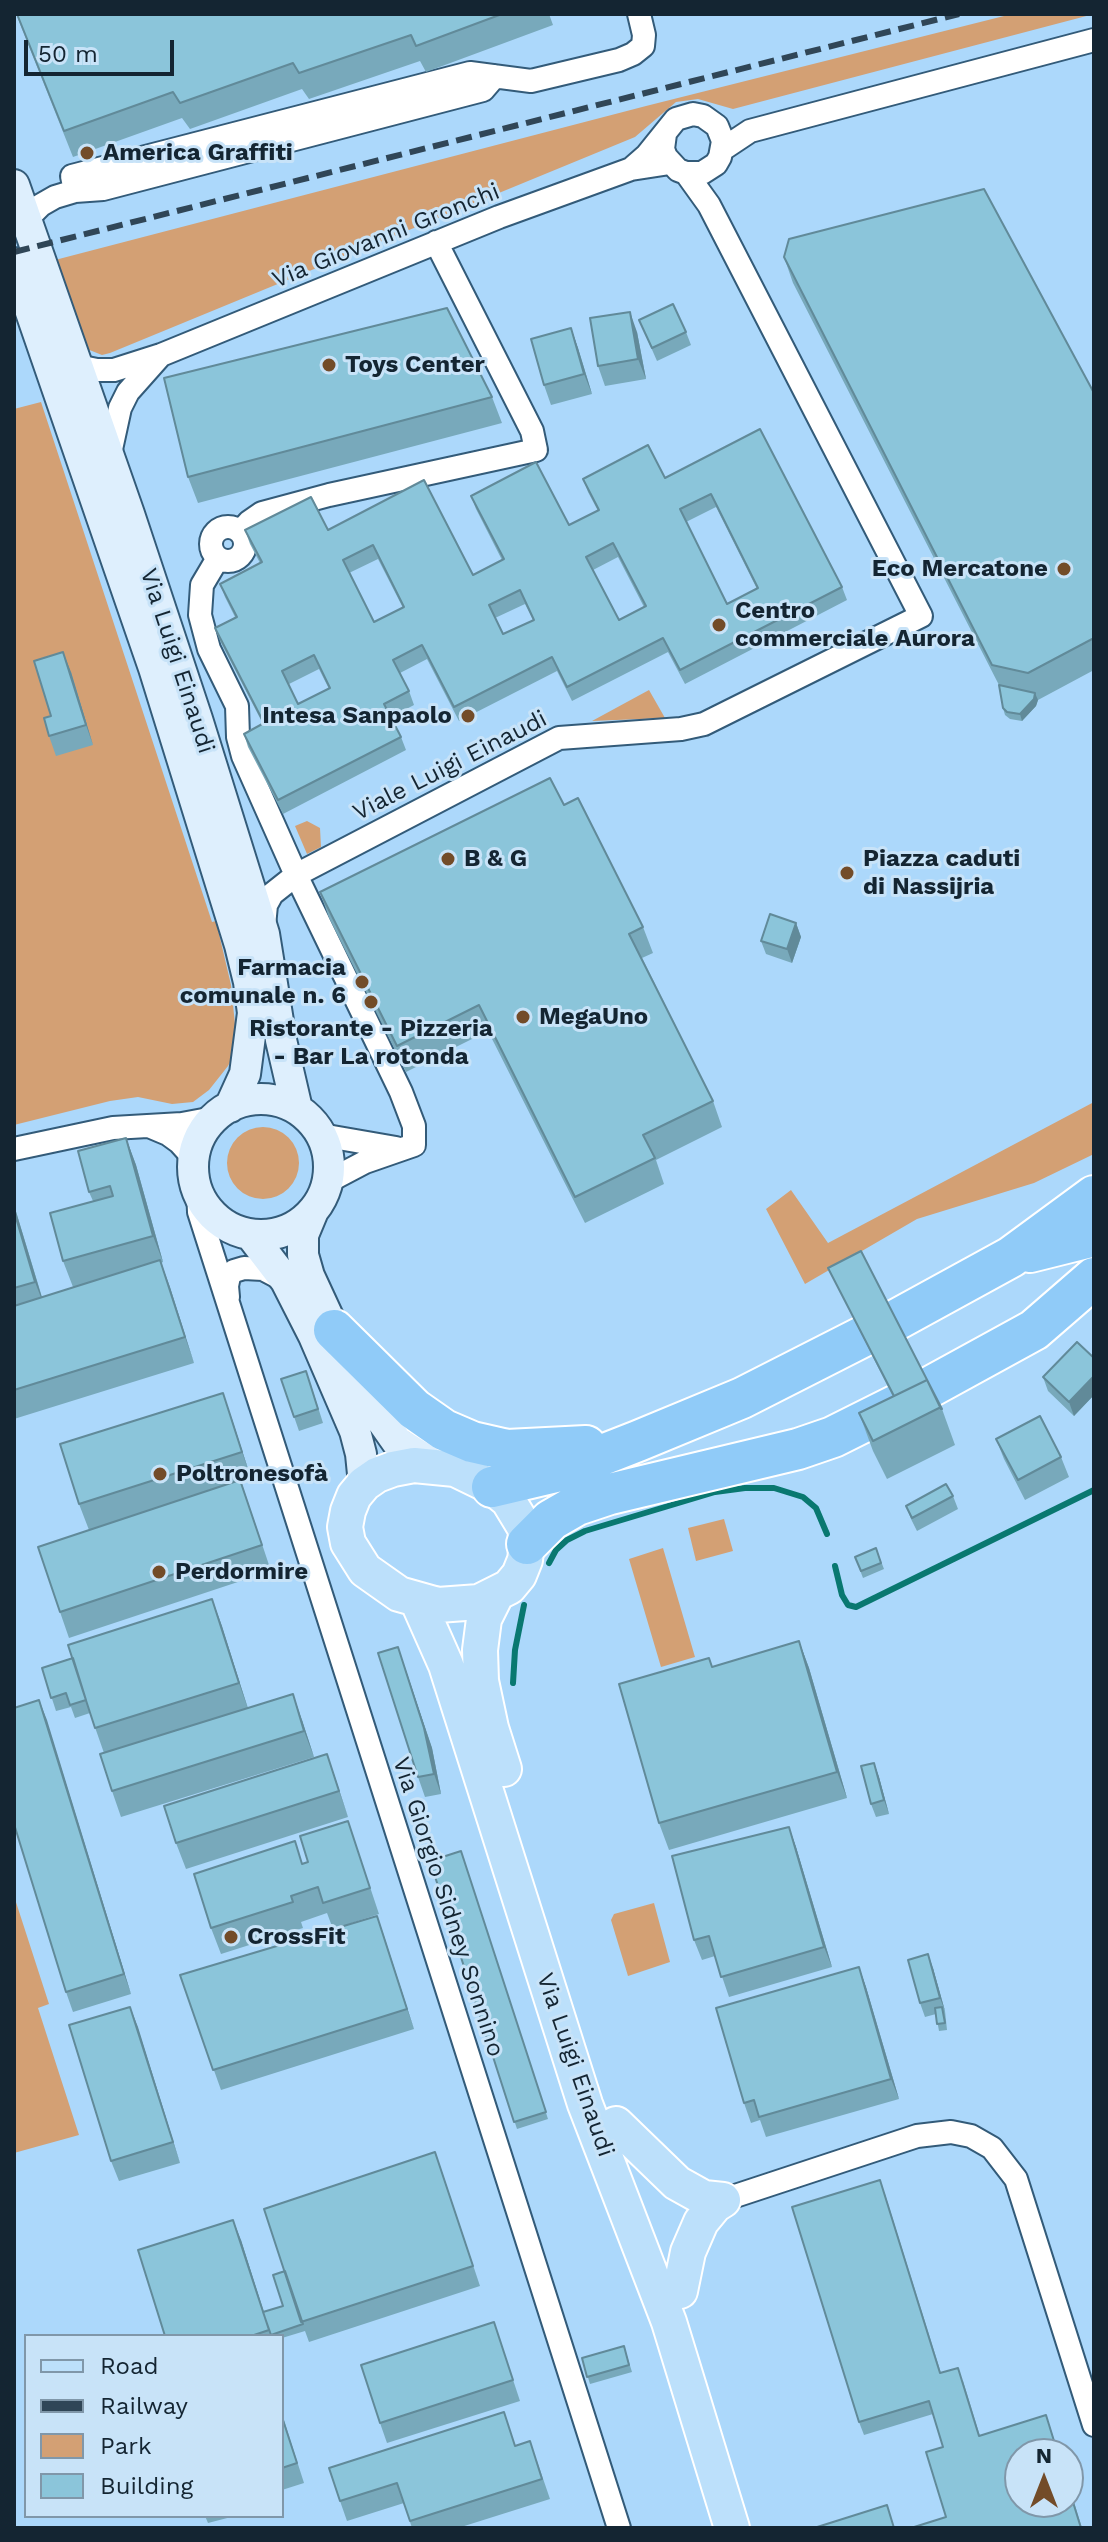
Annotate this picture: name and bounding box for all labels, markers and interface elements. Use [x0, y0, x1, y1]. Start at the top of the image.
scale bar [28, 24, 178, 74]
text: 50 m [38, 40, 98, 68]
place label: America Graffiti [103, 139, 293, 167]
marker: America Graffiti [78, 144, 96, 162]
street label: Via Giovanni Gronchi [268, 177, 504, 295]
place label: Toys Center [345, 351, 485, 379]
marker: Toys Center [320, 356, 338, 374]
place label: Eco Mercatone [872, 555, 1048, 583]
marker: Eco Mercatone [1055, 560, 1073, 578]
street label: Via Luigi Einaudi [134, 565, 220, 757]
place label: Centro commerciale Aurora [735, 597, 975, 653]
marker: Centro commerciale Aurora [710, 616, 728, 634]
place label: Intesa Sanpaolo [262, 702, 452, 730]
street label: Viale Luigi Einaudi [348, 705, 552, 827]
marker: Intesa Sanpaolo [459, 707, 477, 725]
place label: B & G [464, 845, 527, 873]
place label: Piazza caduti di Nassijria [863, 845, 1020, 901]
marker: B & G [439, 850, 457, 868]
marker: Piazza caduti di Nassijria [838, 864, 856, 882]
place label: Farmacia comunale n. 6 [180, 954, 346, 1010]
marker: Farmacia comunale n. 6 [353, 973, 371, 991]
marker: Ristorante - Pizzeria - Bar La rotonda [362, 993, 380, 1011]
place label: MegaUno [539, 1003, 648, 1031]
marker: MegaUno [514, 1008, 532, 1026]
place label: Ristorante - Pizzeria - Bar La rotonda [249, 1015, 493, 1071]
place label: Poltronesofà [176, 1460, 328, 1488]
marker: Poltronesofà [151, 1465, 169, 1483]
place label: Perdormire [175, 1558, 308, 1586]
marker: Perdormire [150, 1563, 168, 1581]
street label: Via Giorgio Sidney Sonnino [386, 1754, 510, 2060]
place label: CrossFit [247, 1923, 346, 1951]
marker: CrossFit [222, 1928, 240, 1946]
street label: Via Luigi Einaudi [530, 1969, 620, 2161]
legend [24, 2334, 284, 2518]
text: Road [100, 2352, 159, 2380]
text: Railway [100, 2392, 188, 2420]
text: Park [100, 2432, 152, 2460]
north arrow [1004, 2438, 1084, 2518]
text: N [1036, 2443, 1052, 2468]
text: Building [100, 2472, 193, 2500]

